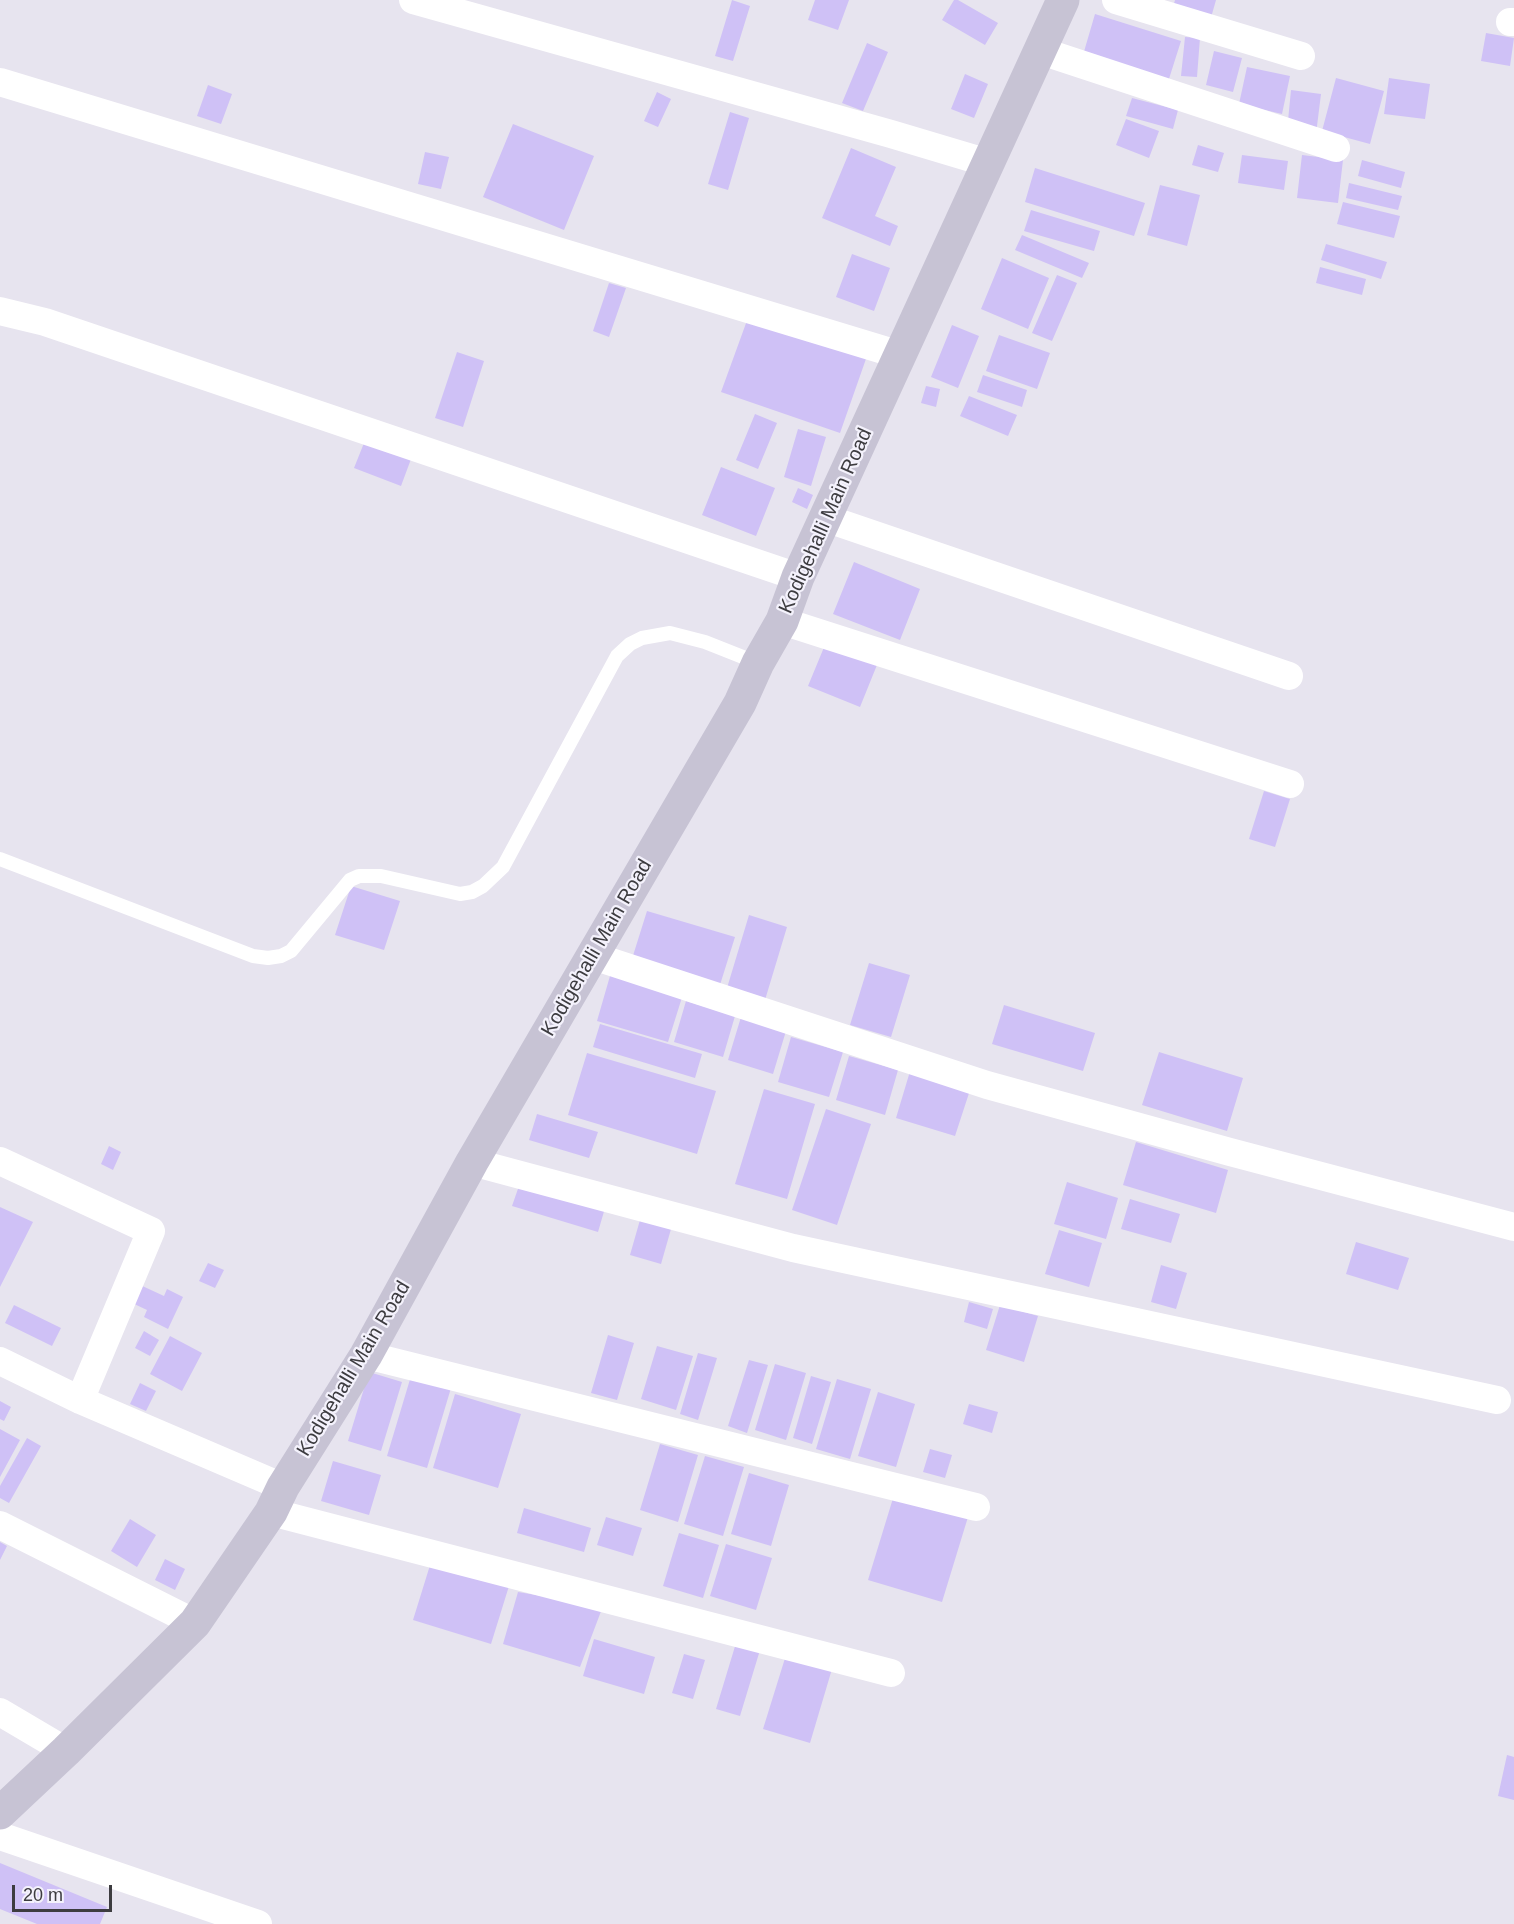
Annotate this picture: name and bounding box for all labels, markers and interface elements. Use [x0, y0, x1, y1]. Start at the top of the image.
street label: Kodigehalli Main Road [774, 425, 878, 617]
street label: Kodigehalli Main Road [537, 855, 657, 1041]
street label: Kodigehalli Main Road [292, 1277, 416, 1461]
scale bar [15, 1873, 116, 1911]
text: 20 m [23, 1885, 63, 1905]

